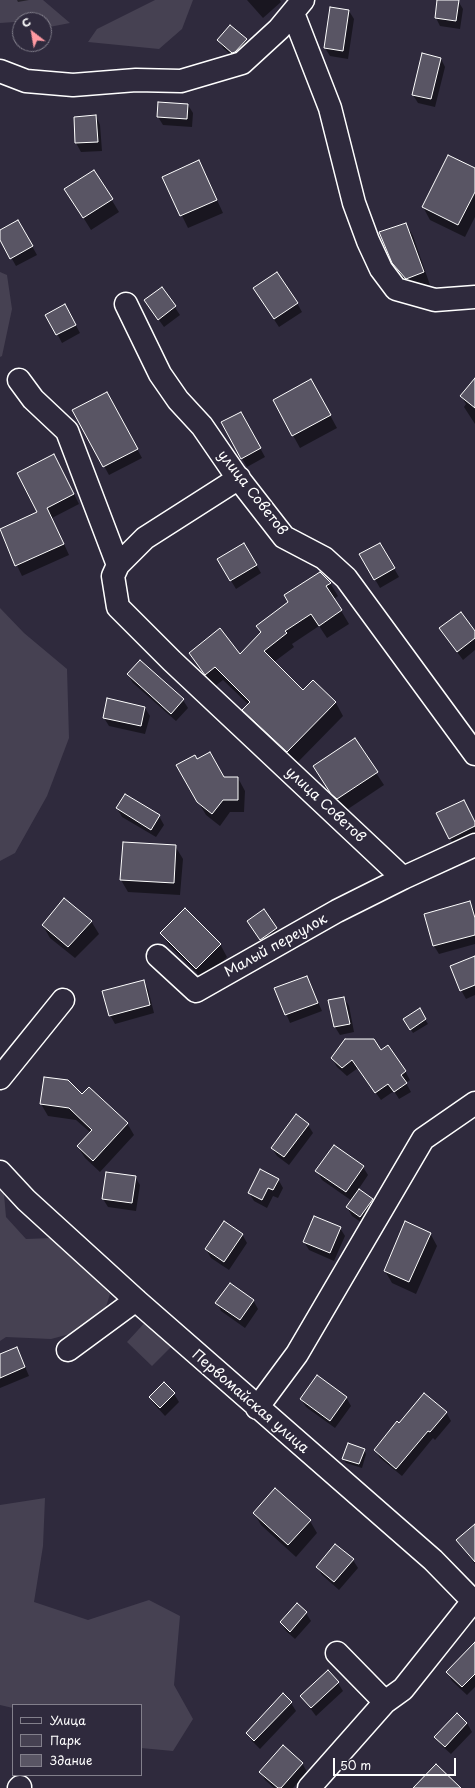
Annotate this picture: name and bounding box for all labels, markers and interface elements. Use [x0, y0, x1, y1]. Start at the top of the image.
north arrow [12, 12, 52, 52]
text: С [18, 13, 34, 32]
street label: улица Советов [214, 447, 290, 539]
street label: улица Советов [282, 764, 368, 846]
street label: Малый переулок [222, 911, 330, 981]
street label: Первомайская улица [188, 1347, 312, 1457]
legend [12, 1704, 142, 1776]
text: Улица [50, 1711, 86, 1729]
text: Парк [50, 1731, 81, 1749]
scale bar [335, 1750, 458, 1776]
text: Здание [50, 1751, 92, 1769]
text: 50 m [340, 1756, 371, 1774]

